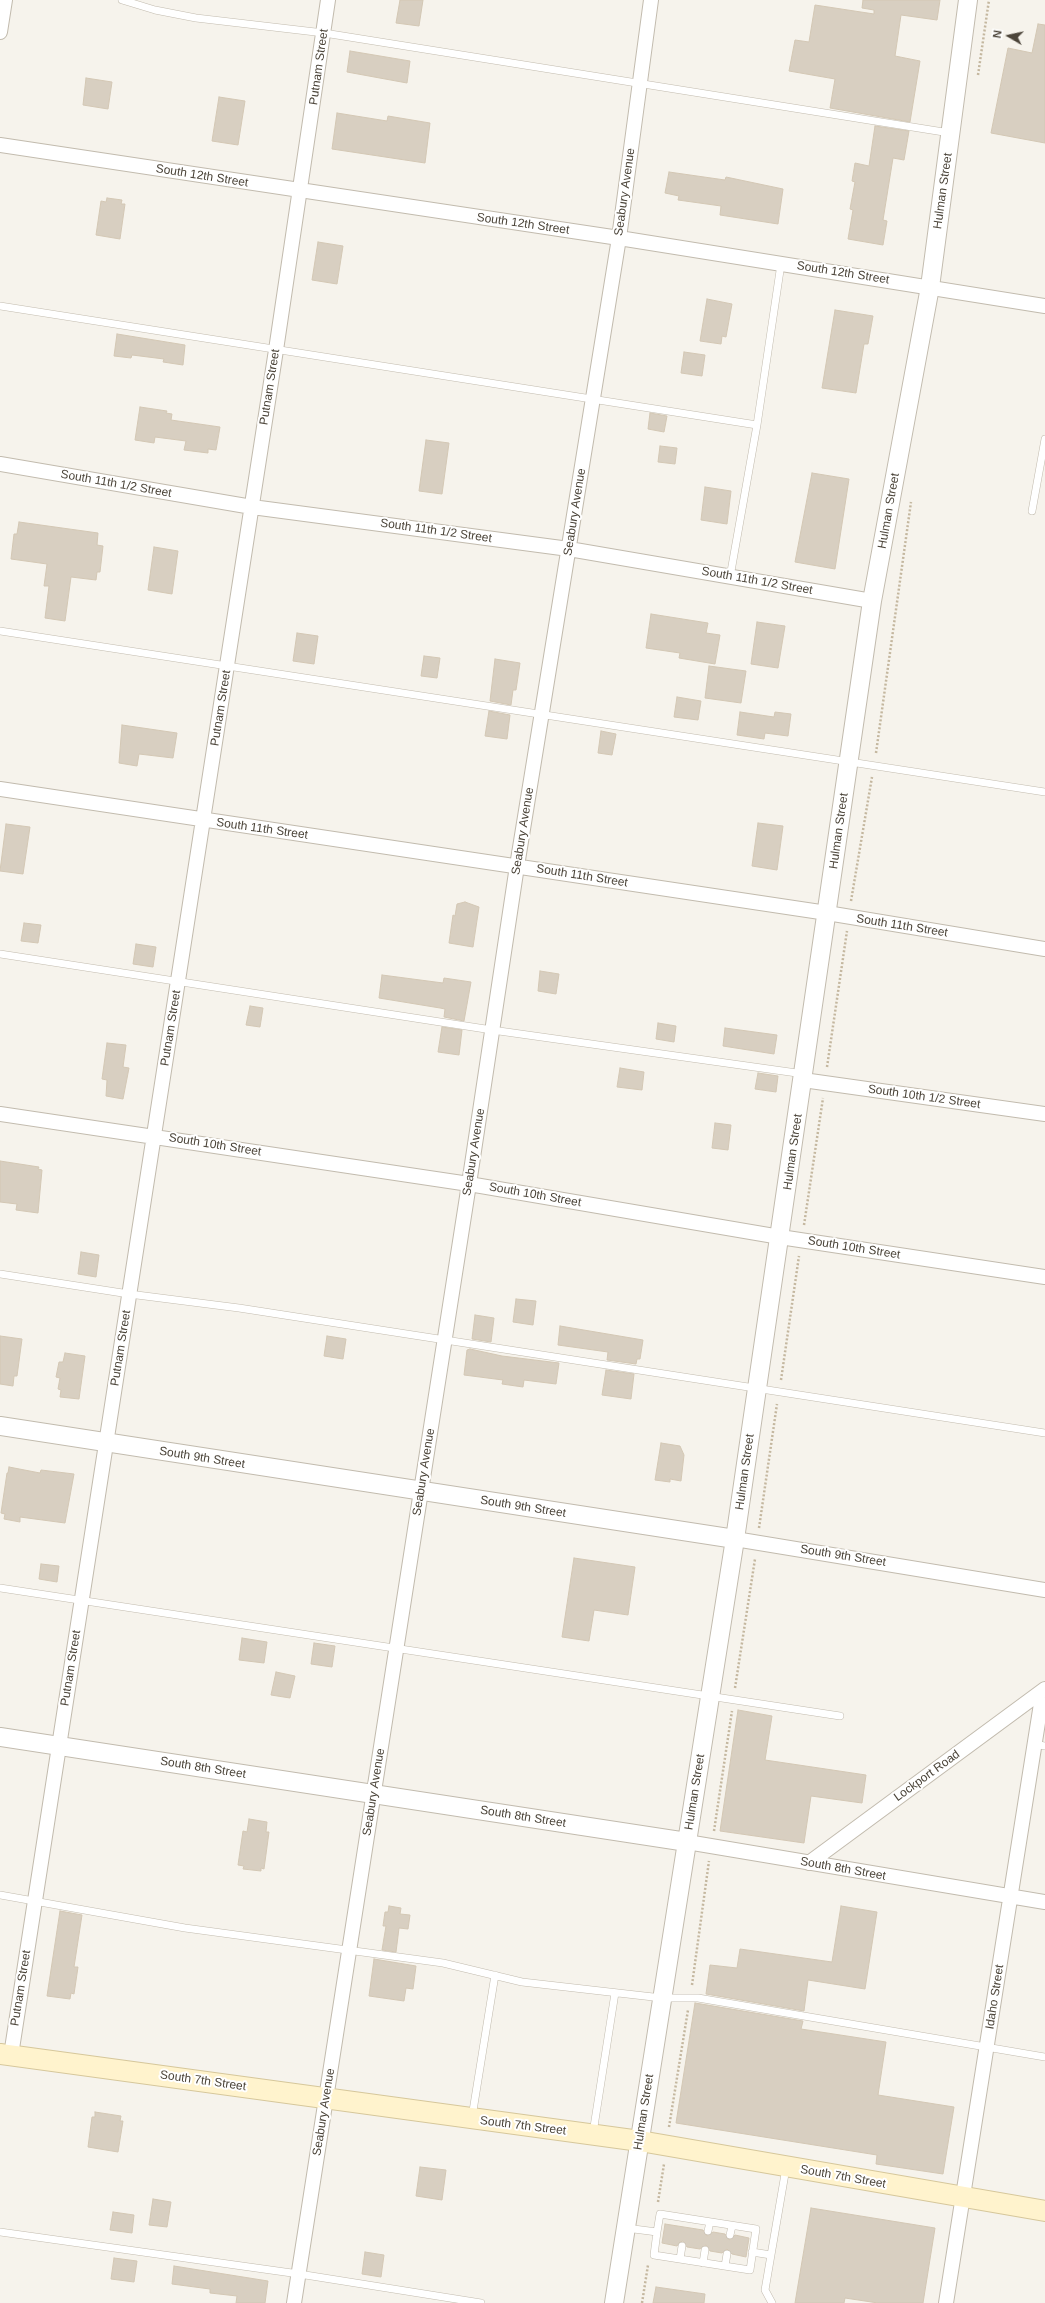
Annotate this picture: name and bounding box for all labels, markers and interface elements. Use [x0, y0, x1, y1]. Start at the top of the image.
north arrow [989, 16, 1029, 56]
street label: Putnam Street [307, 28, 331, 106]
text: N [991, 29, 1004, 39]
street label: Seabury Avenue [612, 147, 638, 237]
street label: Hulman Street [931, 152, 955, 230]
street label: South 12th Street [155, 162, 249, 190]
street label: South 12th Street [476, 210, 570, 238]
street label: South 12th Street [796, 259, 890, 287]
street label: Putnam Street [257, 348, 283, 426]
street label: South 11th 1/2 Street [59, 467, 173, 501]
street label: Seabury Avenue [561, 467, 589, 557]
street label: Hulman Street [875, 472, 903, 550]
street label: South 11th 1/2 Street [379, 516, 493, 546]
street label: South 11th 1/2 Street [700, 564, 814, 598]
street label: Putnam Street [208, 669, 234, 747]
street label: Seabury Avenue [509, 786, 537, 876]
street label: Hulman Street [827, 792, 851, 870]
street label: South 11th Street [215, 815, 309, 843]
street label: South 11th Street [535, 862, 629, 890]
street label: South 11th Street [855, 912, 949, 940]
street label: Putnam Street [158, 989, 184, 1067]
street label: South 10th 1/2 Street [867, 1082, 981, 1112]
street label: Seabury Avenue [460, 1107, 488, 1197]
street label: Hulman Street [781, 1113, 805, 1191]
street label: South 10th Street [168, 1131, 262, 1159]
street label: South 10th Street [488, 1180, 582, 1210]
street label: South 10th Street [807, 1234, 901, 1262]
street label: Putnam Street [108, 1309, 134, 1387]
street label: Seabury Avenue [410, 1427, 438, 1517]
street label: Hulman Street [733, 1433, 757, 1511]
street label: South 9th Street [158, 1444, 246, 1472]
street label: South 9th Street [479, 1493, 567, 1521]
street label: South 9th Street [799, 1542, 887, 1570]
street label: Putnam Street [58, 1629, 84, 1707]
street label: Seabury Avenue [360, 1747, 388, 1837]
street label: Lockport Road [891, 1747, 963, 1805]
street label: Hulman Street [682, 1753, 708, 1831]
street label: South 8th Street [159, 1754, 247, 1782]
street label: South 8th Street [479, 1803, 567, 1831]
street label: South 8th Street [799, 1854, 887, 1884]
street label: Putnam Street [8, 1949, 34, 2027]
street label: Idaho Street [983, 1964, 1007, 2030]
street label: Seabury Avenue [310, 2067, 338, 2157]
street label: South 7th Street [159, 2068, 247, 2094]
street label: Hulman Street [631, 2073, 657, 2151]
street label: South 7th Street [479, 2114, 567, 2138]
street label: South 7th Street [799, 2162, 887, 2192]

